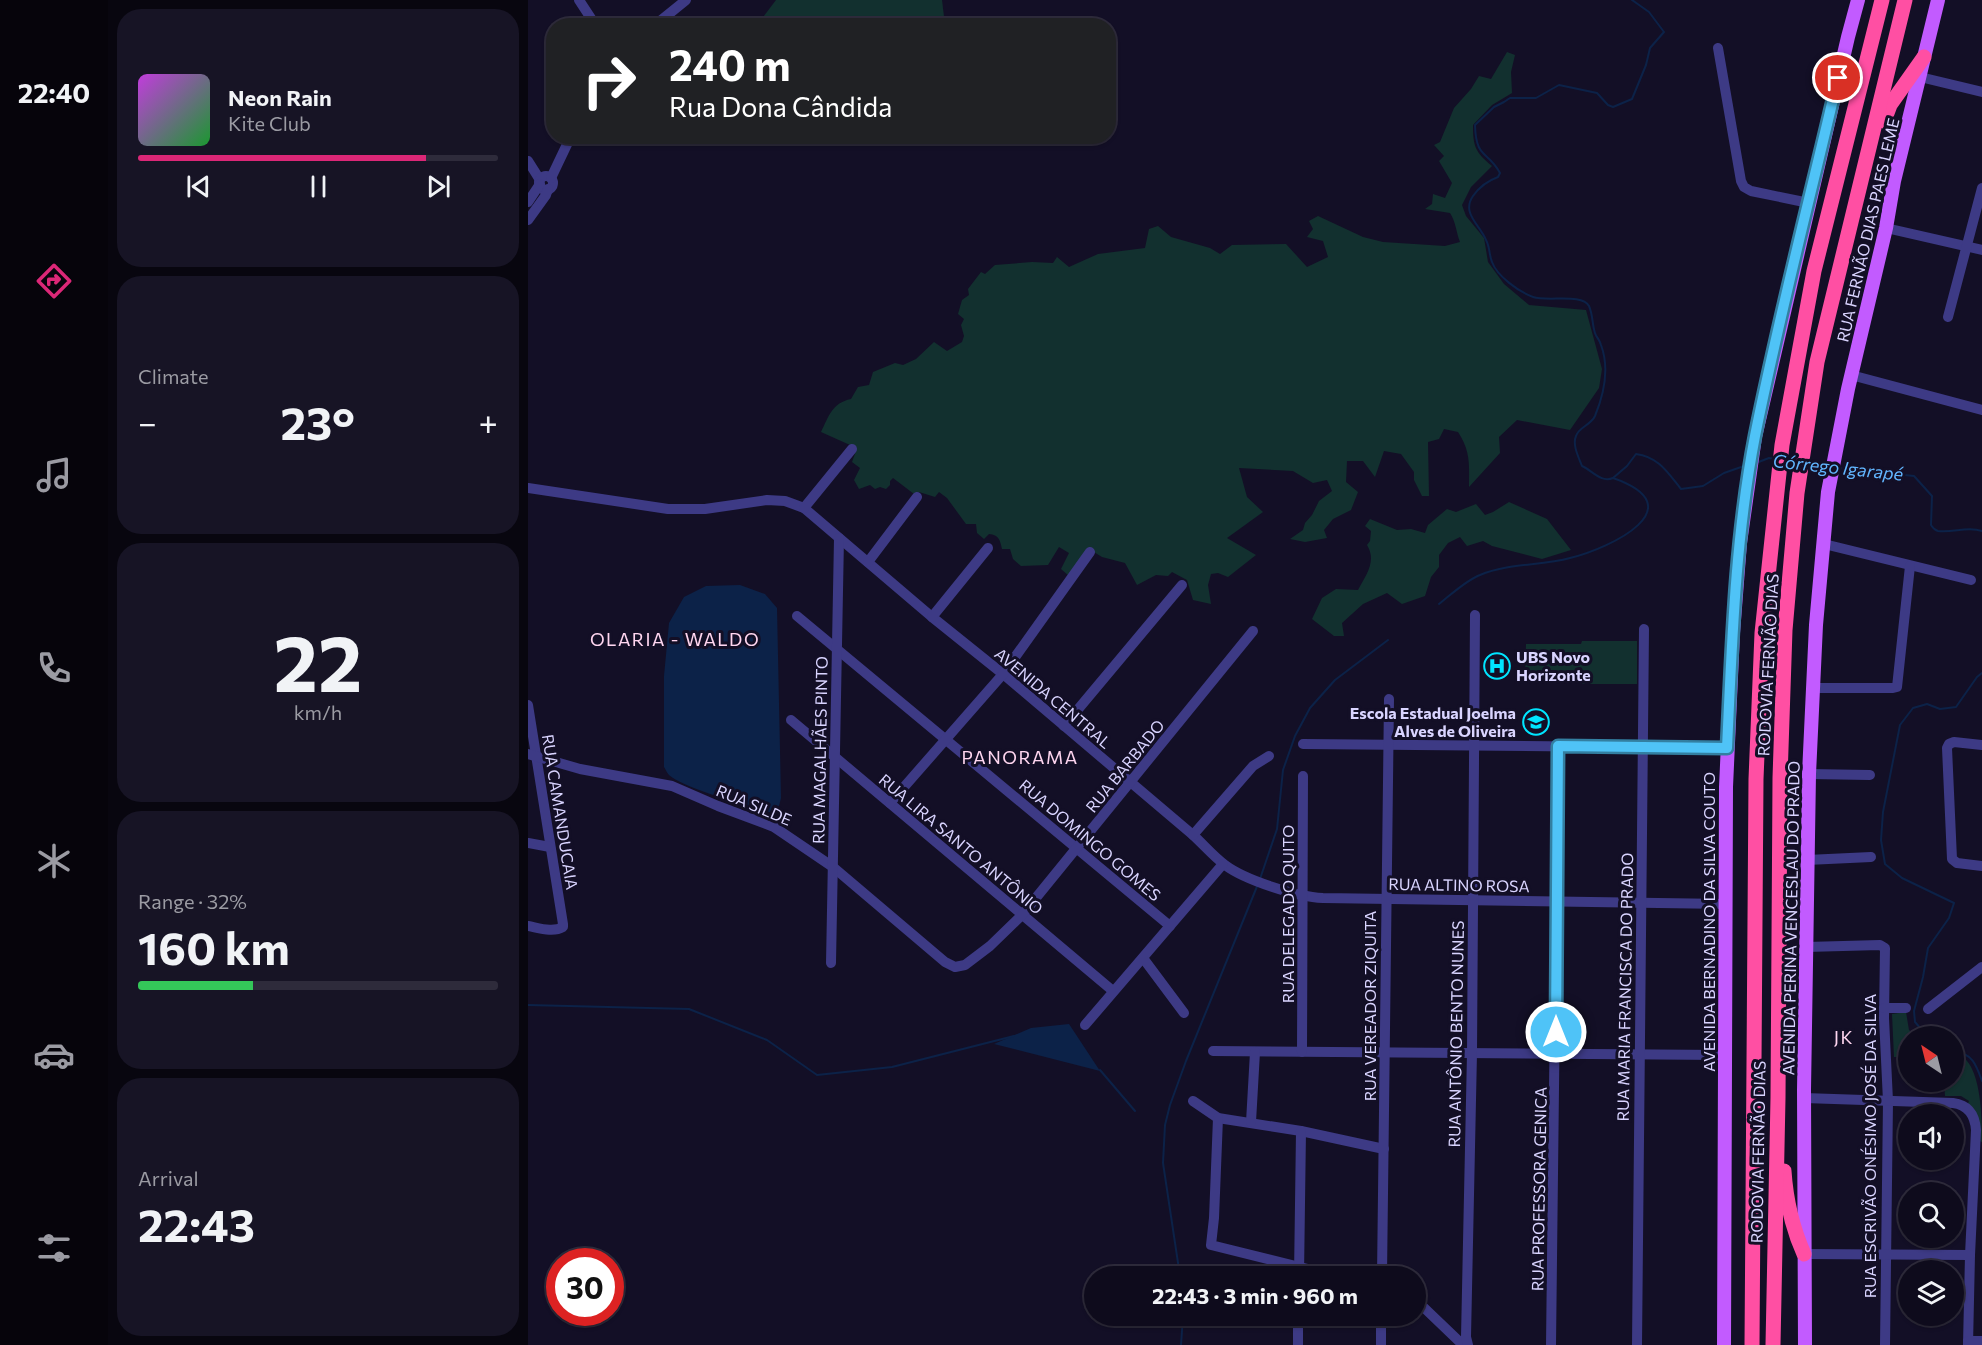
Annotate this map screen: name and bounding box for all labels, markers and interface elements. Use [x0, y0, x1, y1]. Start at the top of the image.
text: 240 m [669, 38, 791, 90]
icon: right [570, 42, 648, 120]
pin [1812, 52, 1863, 103]
icon: arrive [1821, 61, 1854, 94]
text: 22:40 [18, 76, 90, 109]
text: Neon Rain [228, 84, 332, 111]
text: Rua Dona Cândida [669, 90, 892, 123]
text: Kite Club [228, 111, 311, 135]
street label: RUA FERNÃO DIAS PAES LEME [1832, 116, 1903, 344]
icon: previous [182, 170, 215, 203]
icon: pause [302, 170, 335, 203]
icon: next [422, 170, 455, 203]
icon: directions [33, 260, 75, 302]
text: Climate [138, 364, 208, 388]
text: 23° [281, 394, 355, 449]
text: − [138, 401, 157, 442]
text: + [479, 401, 498, 442]
water label: Córrego Igarapé [1772, 449, 1905, 485]
icon: music [33, 454, 75, 496]
street label: RODOVIA FERNÃO DIAS [1753, 573, 1782, 757]
text: 22 [274, 613, 362, 708]
district label: OLARIA - WALDO [590, 628, 760, 650]
street label: AVENIDA CENTRAL [991, 643, 1115, 752]
icon: phone [33, 647, 75, 689]
place label: UBS Novo Horizonte [1516, 647, 1591, 684]
hospital icon: UBS Novo Horizonte [1482, 651, 1512, 681]
street label: RUA MAGALHÃES PINTO [808, 656, 831, 844]
text: km/h [294, 700, 342, 724]
place label: Escola Estadual Joelma Alves de Oliveira [1350, 703, 1516, 740]
school or university icon: Escola Estadual Joelma Alves de Oliveira [1521, 707, 1551, 737]
street label: RUA BARBADO [1081, 715, 1168, 816]
street label: RUA CAMANDUCAIA [539, 733, 582, 891]
district label: PANORAMA [961, 746, 1079, 768]
street label: AVENIDA PERINA VENCESLAU DO PRADO [1778, 761, 1803, 1075]
street label: RUA LIRA SANTO ANTÔNIO [876, 769, 1047, 918]
street label: AVENIDA BERNADINO DA SILVA COUTO [1699, 772, 1718, 1072]
street label: RUA DOMINGO GOMES [1016, 775, 1165, 904]
street label: RUA SILDE [714, 780, 795, 829]
street label: RUA DELEGADO QUITO [1278, 825, 1297, 1003]
icon: climate [33, 840, 75, 882]
street label: RUA MARIA FRANCISCA DO PRADO [1613, 852, 1636, 1122]
street label: RUA ALTINO ROSA [1388, 874, 1530, 895]
text: Range · 32% [138, 889, 247, 913]
street label: RUA VEREADOR ZIQUITA [1360, 911, 1379, 1101]
text: 160 km [138, 919, 290, 974]
street label: RUA ANTÔNIO BENTO NUNES [1444, 920, 1467, 1148]
street label: RUA ESCRIVÃO ONÉSIMO JOSÉ DA SILVA [1860, 994, 1879, 1298]
position arrow [1524, 1000, 1588, 1064]
district label: JK [1834, 1026, 1854, 1048]
north arrow [1898, 1026, 1964, 1092]
map controls [1898, 1026, 1964, 1326]
icon: car [33, 1034, 75, 1076]
street label: RODOVIA FERNÃO DIAS [1746, 1061, 1769, 1243]
street label: RUA PROFESSORA GENICA [1527, 1087, 1550, 1291]
button: sound [1898, 1104, 1964, 1170]
text: Arrival [138, 1166, 199, 1190]
button: search [1898, 1182, 1964, 1248]
text: 22:43 [138, 1196, 255, 1251]
icon: filters [33, 1227, 75, 1269]
speed limit sign: 30 [546, 1248, 624, 1326]
button: layers [1898, 1260, 1964, 1326]
text: 22:43 · 3 min · 960 m [1152, 1282, 1358, 1309]

